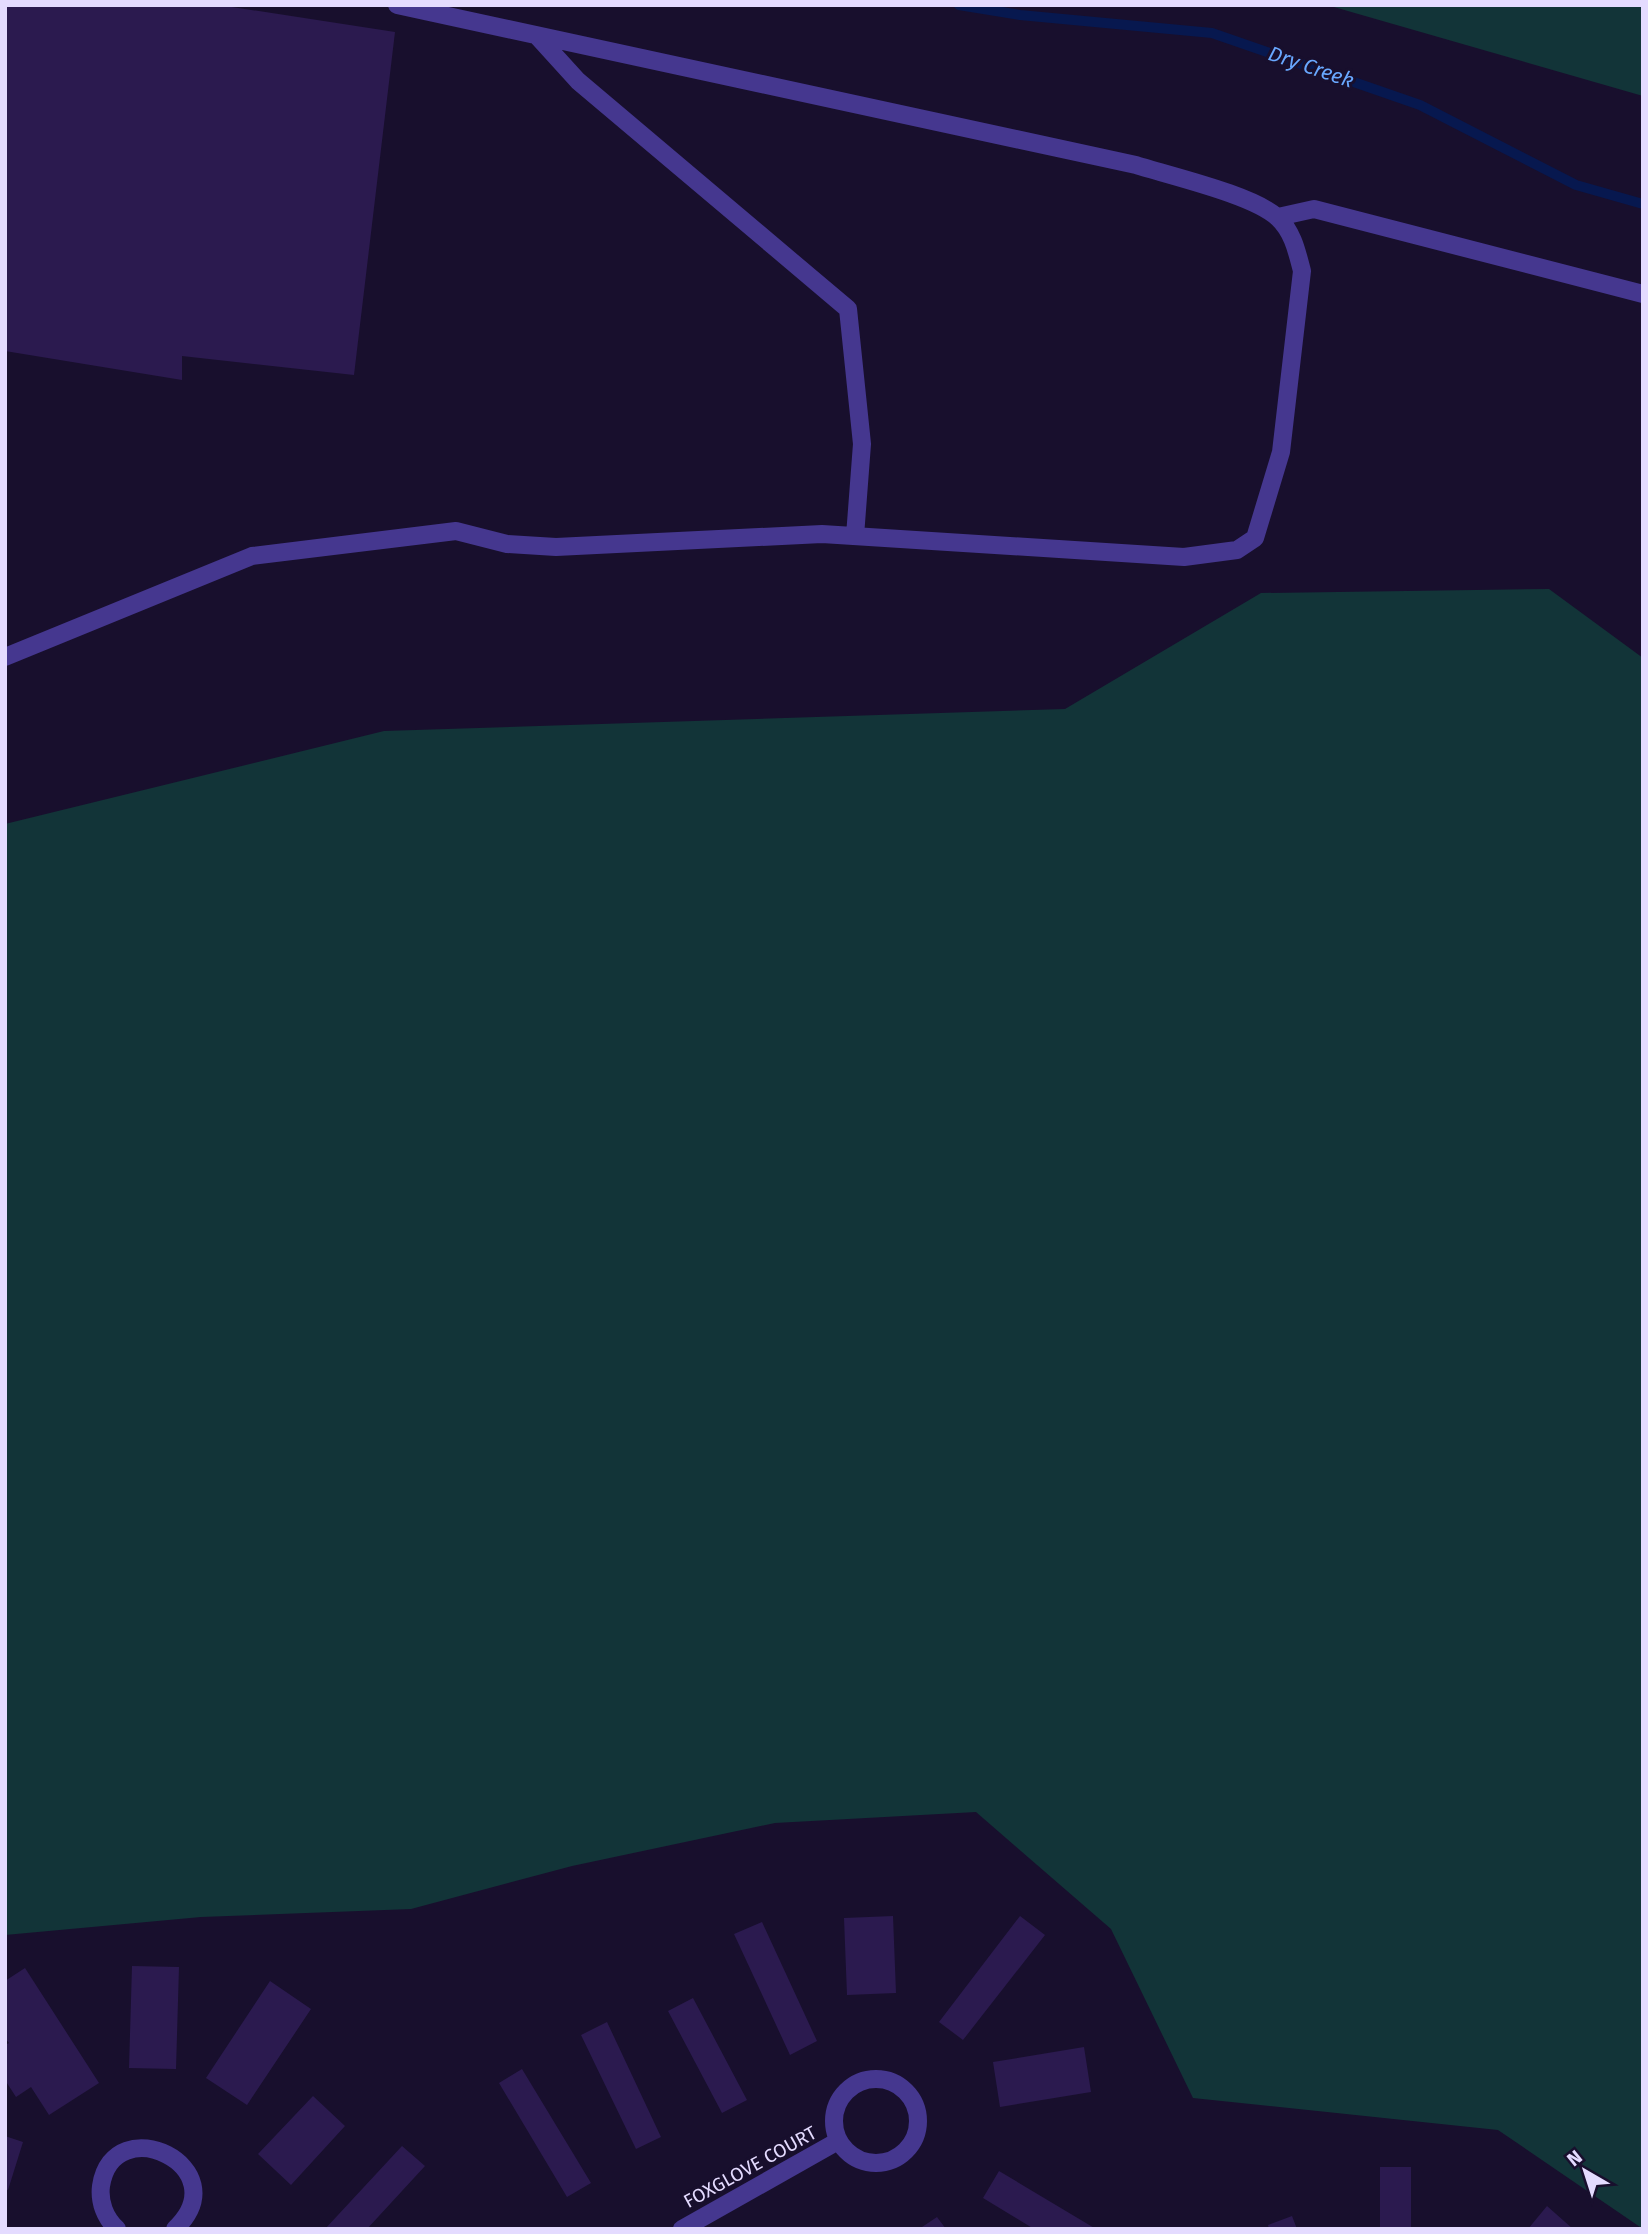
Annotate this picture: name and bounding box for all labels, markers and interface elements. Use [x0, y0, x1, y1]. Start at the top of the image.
water label: Dry Creek [1265, 40, 1357, 94]
street label: FOXGLOVE COURT [680, 2121, 821, 2213]
north arrow [1550, 2136, 1620, 2206]
text: N [1562, 2145, 1587, 2171]

